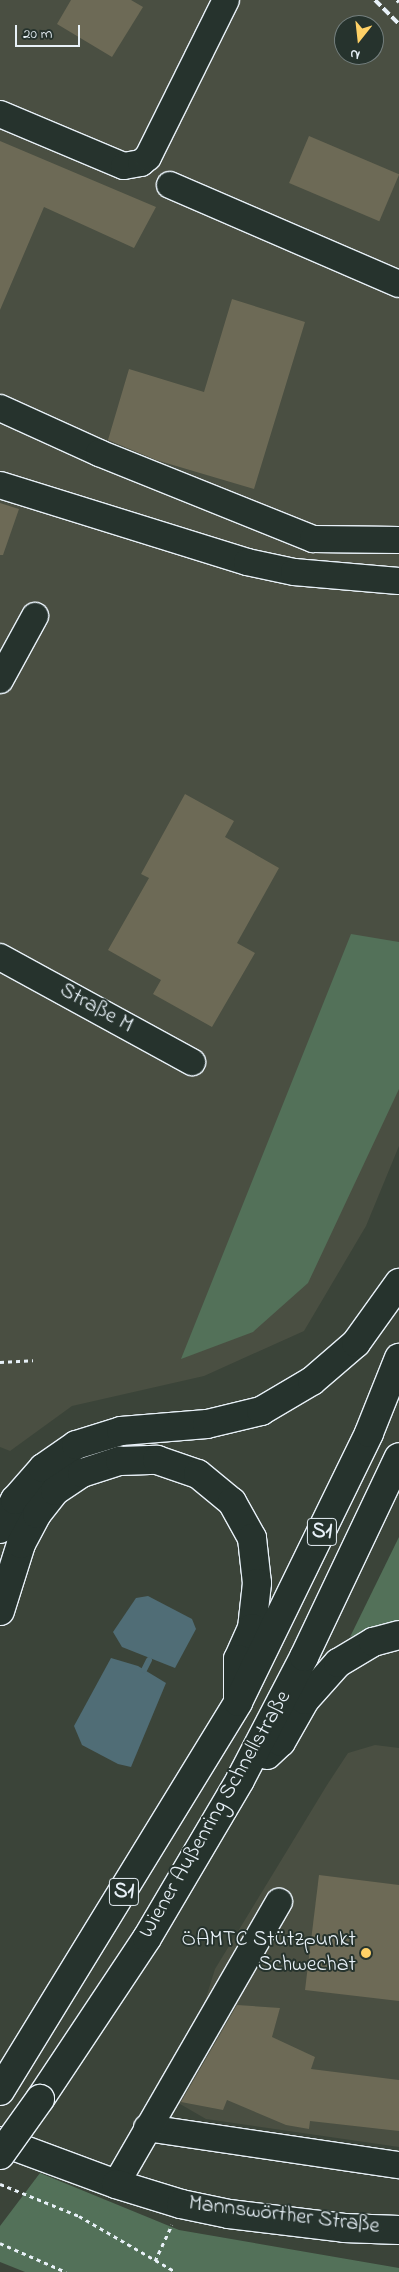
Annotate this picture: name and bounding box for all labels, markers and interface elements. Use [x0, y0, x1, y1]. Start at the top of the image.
scale bar [18, 15, 82, 47]
north arrow [334, 15, 384, 65]
text: 20 m [23, 23, 52, 45]
text: N [348, 43, 362, 65]
street label: Straße M [54, 978, 138, 1040]
road number: S1 [306, 1514, 338, 1550]
street label: Wiener Außenring Schnellstraße [134, 1687, 298, 1943]
road number: S1 [108, 1874, 140, 1910]
place label: ÖAMTC Stützpunkt Schwechat [181, 1927, 356, 1978]
marker: ÖAMTC Stützpunkt Schwechat [360, 1947, 372, 1959]
street label: Mannswörther Straße [187, 2191, 381, 2241]

